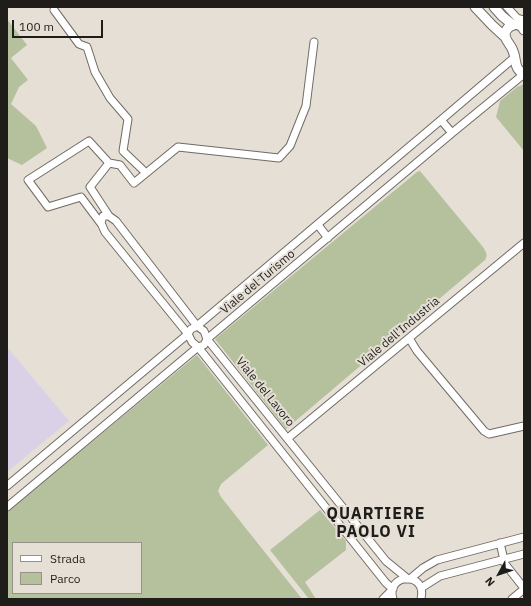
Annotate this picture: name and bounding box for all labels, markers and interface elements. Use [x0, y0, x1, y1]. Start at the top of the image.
scale bar [14, 12, 105, 38]
text: 100 m [19, 19, 54, 34]
street label: Viale del Turismo [218, 247, 298, 317]
street label: Viale dell'Industria [355, 294, 443, 370]
street label: Viale del Lavoro [233, 354, 297, 430]
district label: QUARTIERE PAOLO VI [327, 504, 425, 542]
legend [12, 542, 142, 594]
text: Strada [50, 551, 85, 566]
north arrow [479, 554, 519, 594]
text: Parco [50, 571, 81, 586]
text: N [482, 574, 498, 589]

